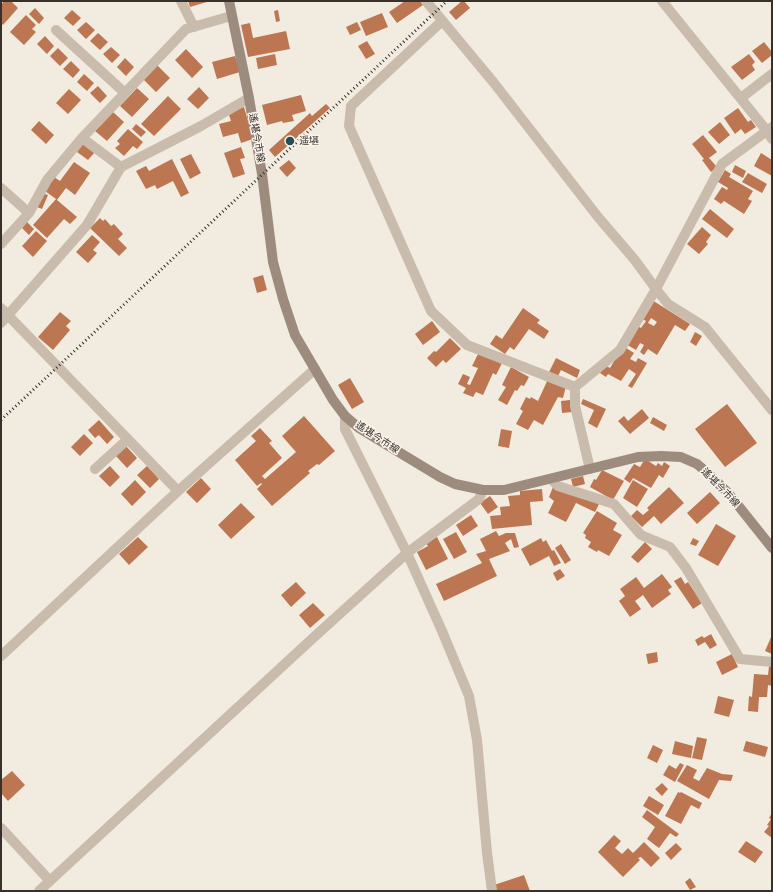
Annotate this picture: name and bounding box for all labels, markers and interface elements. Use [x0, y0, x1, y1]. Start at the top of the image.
street label: 遙堪今市線 [246, 112, 266, 164]
marker: 遥堪 [284, 135, 296, 147]
place label: 遥堪 [299, 135, 319, 147]
street label: 遙堪今市線 [353, 419, 401, 457]
street label: 遙堪今市線 [698, 466, 742, 510]

